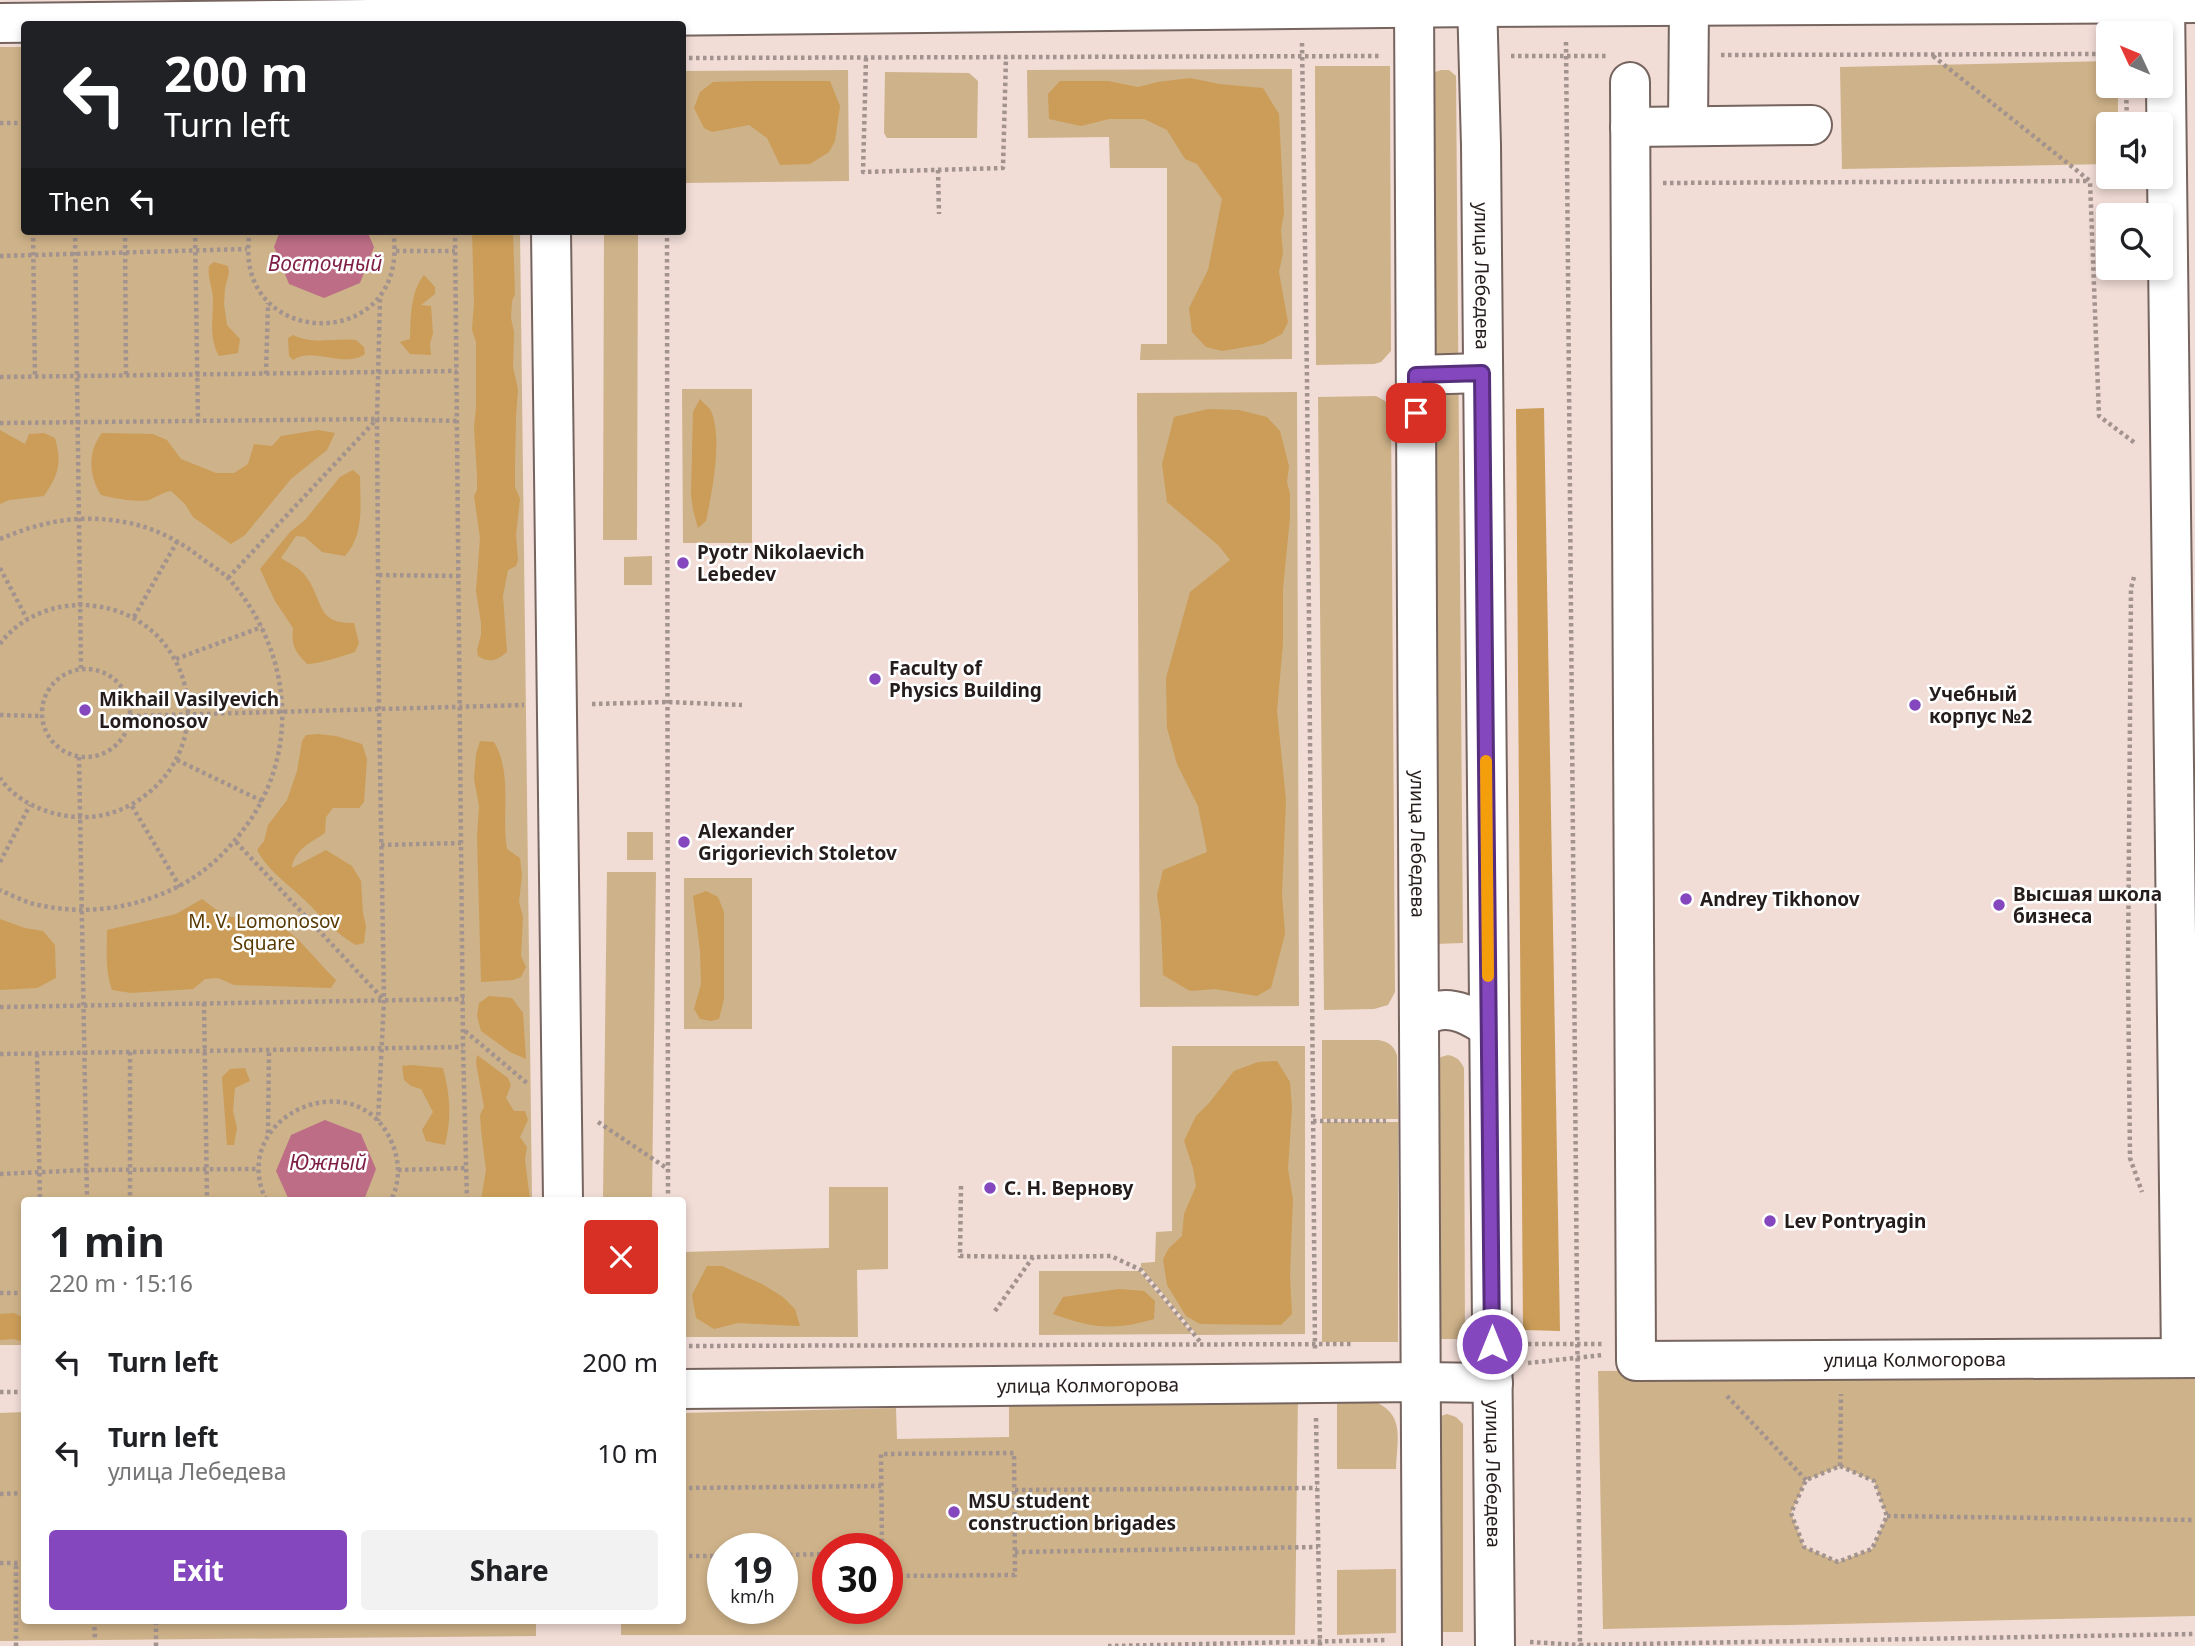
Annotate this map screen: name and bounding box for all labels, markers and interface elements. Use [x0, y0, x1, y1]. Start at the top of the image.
north arrow [2096, 21, 2174, 98]
map controls [2096, 21, 2173, 280]
text: 200 m [164, 40, 309, 106]
icon: left [49, 49, 140, 140]
text: Turn left [164, 103, 290, 146]
button: sound [2096, 112, 2173, 189]
icon: left [124, 182, 162, 220]
text: Then [49, 183, 110, 219]
street label: улица Лебедева [1469, 202, 1496, 350]
button: search [2096, 203, 2173, 280]
water label: Восточный [268, 249, 382, 277]
pin [1386, 383, 1446, 443]
icon: arrive [1397, 394, 1435, 432]
place label: Pyotr Nikolaevich Lebedev [697, 539, 865, 587]
marker: Pyotr Nikolaevich Lebedev [675, 555, 691, 571]
place label: Faculty of Physics Building [889, 655, 1042, 703]
marker: Faculty of Physics Building [867, 671, 883, 687]
place label: Учебный корпус №2 [1929, 681, 2032, 729]
place label: Mikhail Vasilyevich Lomonosov [99, 686, 279, 734]
marker: Учебный корпус №2 [1907, 697, 1923, 713]
marker: Mikhail Vasilyevich Lomonosov [77, 702, 93, 718]
street label: улица Лебедева [1405, 770, 1431, 918]
place label: Alexander Grigorievich Stoletov [698, 818, 897, 866]
marker: Alexander Grigorievich Stoletov [676, 834, 692, 850]
place label: Высшая школа бизнеса [2013, 881, 2162, 929]
place label: Andrey Tikhonov [1700, 886, 1860, 912]
marker: Andrey Tikhonov [1678, 891, 1694, 907]
marker: Высшая школа бизнеса [1991, 897, 2007, 913]
park label: M. V. Lomonosov Square [188, 908, 340, 956]
water label: Южный [289, 1148, 367, 1176]
place label: С. Н. Вернову [1004, 1175, 1134, 1201]
marker: С. Н. Вернову [982, 1180, 998, 1196]
place label: Lev Pontryagin [1784, 1208, 1926, 1234]
text: 1 min [49, 1212, 165, 1269]
marker: Lev Pontryagin [1762, 1213, 1778, 1229]
button: close [584, 1220, 658, 1294]
text: 220 m · 15:16 [49, 1267, 193, 1299]
position arrow [1455, 1307, 1529, 1381]
icon: left [49, 1343, 87, 1381]
text: Turn left [108, 1344, 219, 1380]
text: 200 m [582, 1344, 658, 1380]
street label: улица Колмогорова [1824, 1346, 2006, 1373]
street label: улица Колмогорова [997, 1371, 1179, 1399]
street label: улица Лебедева [1480, 1400, 1507, 1548]
text: Turn left [108, 1419, 219, 1455]
icon: left [49, 1434, 87, 1472]
text: 10 m [597, 1435, 658, 1471]
text: улица Лебедева [108, 1455, 286, 1487]
place label: MSU student construction brigades [968, 1488, 1176, 1536]
marker: MSU student construction brigades [946, 1504, 962, 1520]
button: Exit [49, 1530, 347, 1610]
button: Share [361, 1530, 658, 1610]
speed limit sign: 30 [812, 1533, 903, 1624]
text: 19 [732, 1546, 773, 1593]
text: km/h [730, 1584, 775, 1608]

